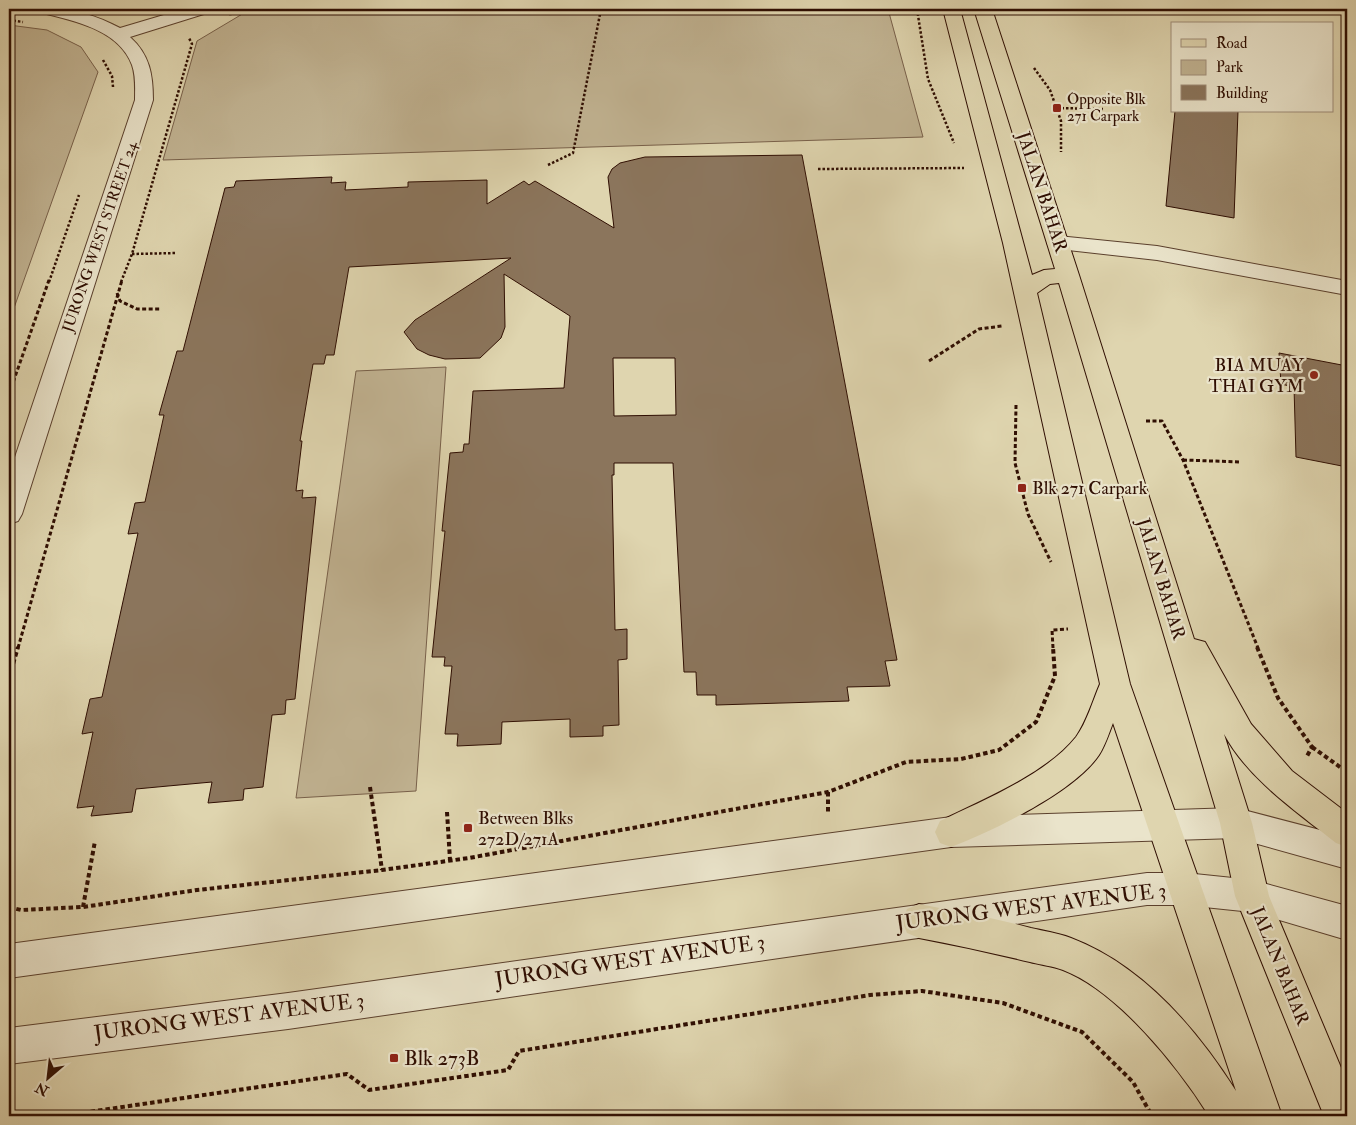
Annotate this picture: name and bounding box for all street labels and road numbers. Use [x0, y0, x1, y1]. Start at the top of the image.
street label: JALAN BAHAR [1011, 128, 1073, 256]
street label: JURONG WEST STREET 24 [58, 138, 143, 336]
street label: JALAN BAHAR [1131, 515, 1191, 644]
street label: JURONG WEST AVENUE 3 [893, 877, 1168, 937]
street label: JALAN BAHAR [1245, 902, 1315, 1030]
street label: JURONG WEST AVENUE 3 [492, 929, 767, 993]
street label: JURONG WEST AVENUE 3 [91, 987, 366, 1047]

